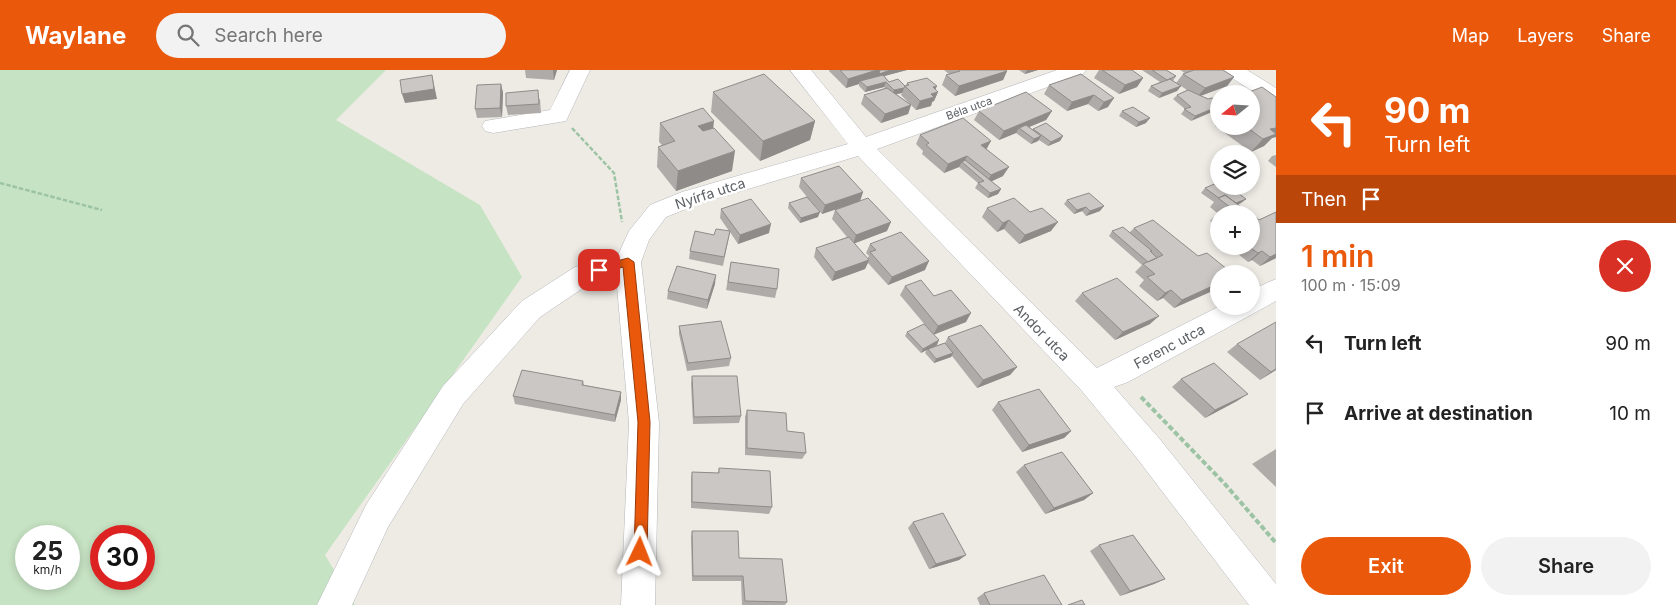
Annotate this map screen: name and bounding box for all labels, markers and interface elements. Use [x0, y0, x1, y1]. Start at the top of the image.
search box [156, 13, 506, 58]
text: Waylane [25, 21, 126, 50]
icon: search [174, 21, 202, 49]
text: Search here [214, 24, 323, 47]
text: Map [1452, 25, 1489, 46]
text: Layers [1517, 25, 1574, 46]
text: Share [1602, 25, 1651, 46]
north arrow [1210, 85, 1260, 135]
map controls [1210, 85, 1260, 315]
text: 90 m [1384, 89, 1471, 131]
icon: left [1301, 90, 1366, 155]
street label: Béla utca [944, 93, 994, 123]
text: Turn left [1384, 131, 1470, 157]
button: layers [1210, 145, 1260, 195]
street label: Nyírfa utca [673, 174, 747, 212]
icon: arrive [1357, 185, 1385, 213]
text: Then [1301, 188, 1347, 211]
button: + [1210, 205, 1260, 255]
text: 1 min [1301, 238, 1374, 274]
button: close [1599, 240, 1651, 292]
pin [578, 249, 620, 291]
icon: arrive [585, 256, 613, 284]
button: − [1210, 265, 1260, 315]
text: 100 m · 15:09 [1301, 275, 1401, 295]
street label: Andor utca [1011, 300, 1073, 364]
street label: Ferenc utca [1131, 320, 1207, 372]
icon: left [1301, 329, 1329, 357]
text: Turn left [1344, 332, 1422, 355]
text: 90 m [1605, 332, 1651, 355]
icon: arrive [1301, 399, 1329, 427]
text: Arrive at destination [1344, 402, 1533, 425]
text: 10 m [1609, 402, 1651, 425]
speed limit sign: 30 [90, 525, 155, 590]
position arrow [613, 525, 665, 577]
text: 25 [32, 536, 63, 566]
button: Exit [1301, 537, 1471, 595]
button: Share [1481, 537, 1651, 595]
text: km/h [33, 562, 62, 577]

